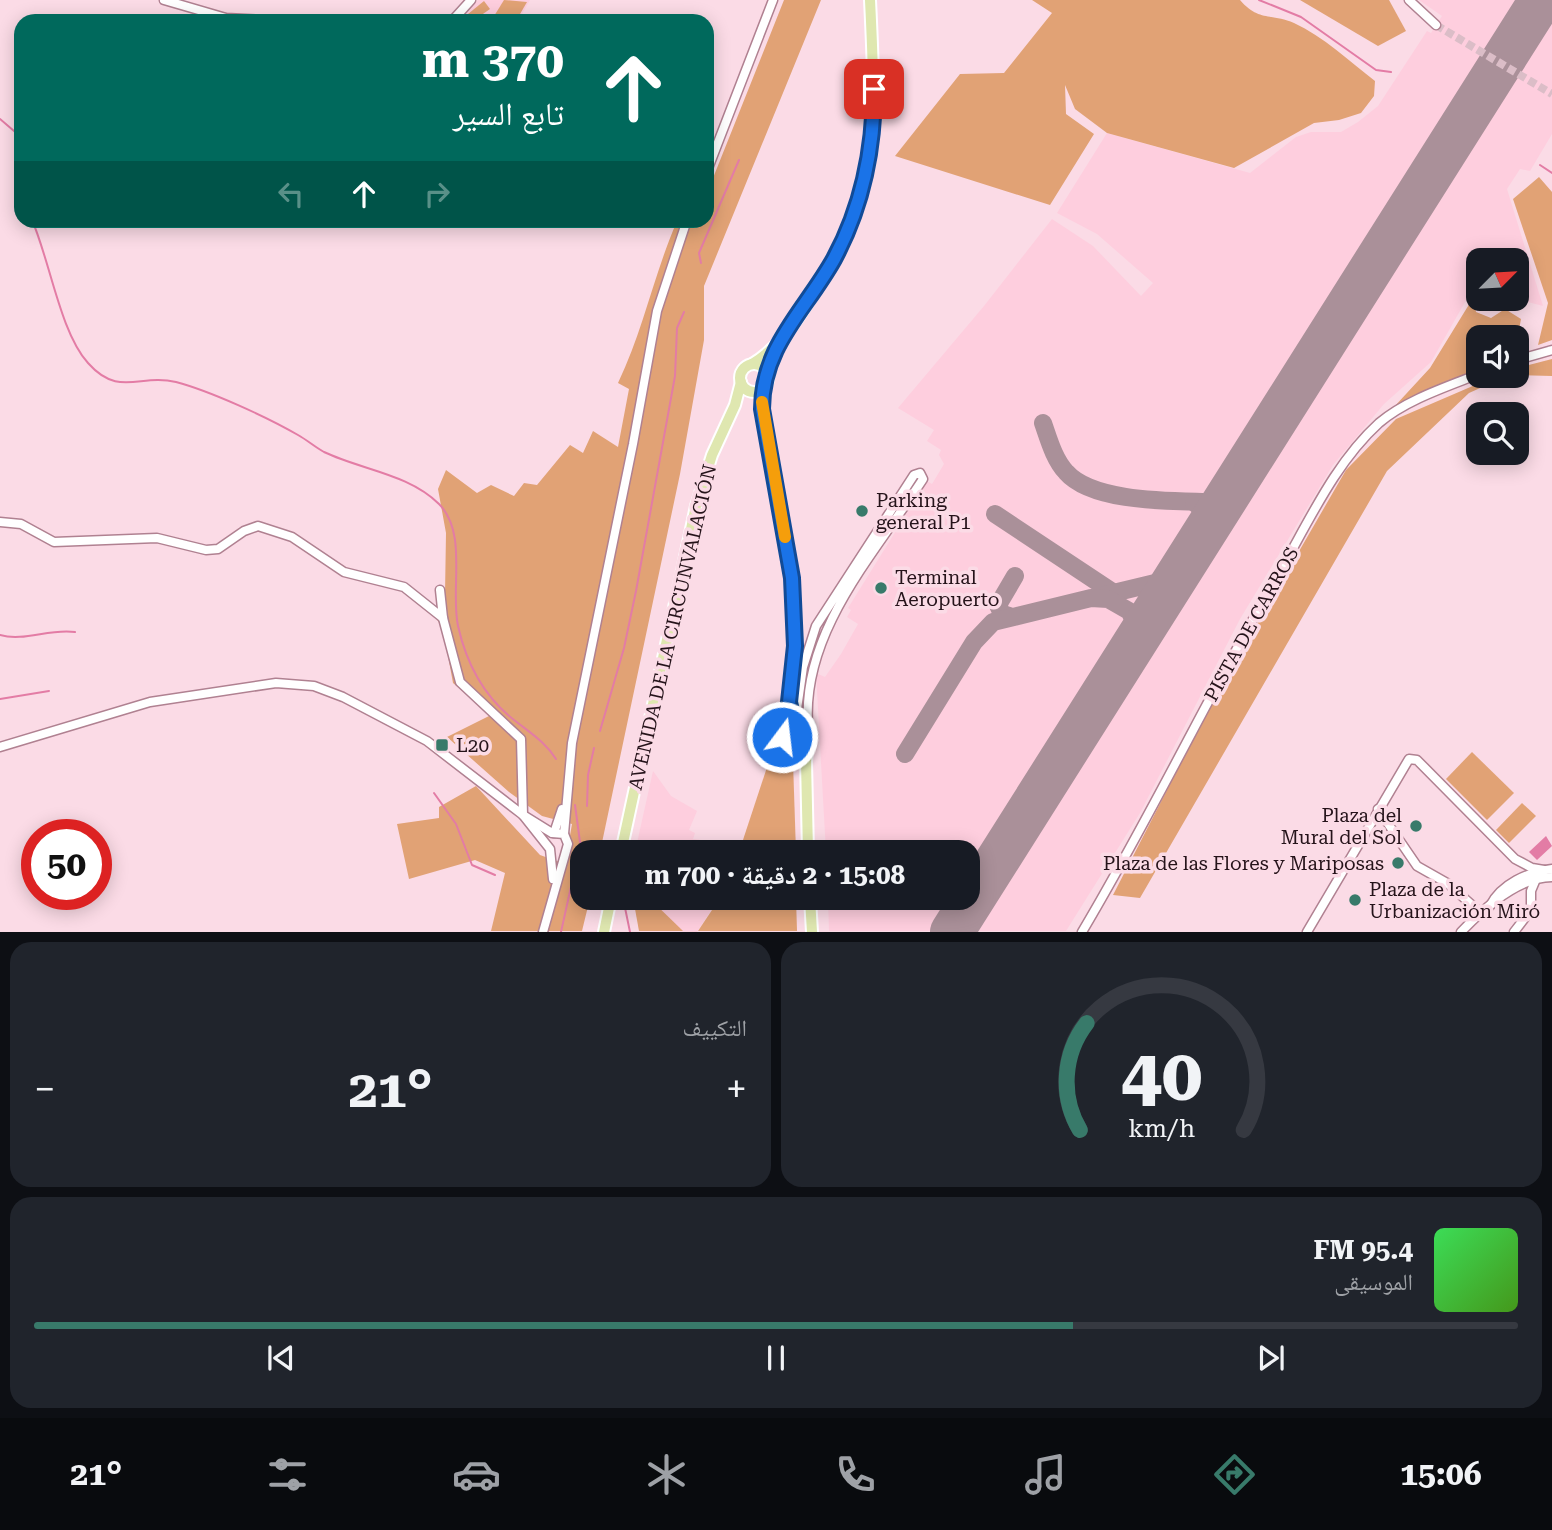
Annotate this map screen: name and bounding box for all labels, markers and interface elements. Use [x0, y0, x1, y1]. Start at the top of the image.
text: 370 m [422, 32, 564, 89]
icon: ahead [588, 42, 679, 133]
pin [844, 59, 904, 119]
icon: arrive [855, 70, 893, 108]
text: تابع السير [453, 95, 564, 133]
icon: left [272, 175, 310, 213]
icon: ahead [345, 175, 383, 213]
icon: right [418, 175, 456, 213]
north arrow [1466, 248, 1530, 312]
map controls [1466, 248, 1529, 465]
button: sound [1466, 325, 1529, 388]
button: search [1466, 402, 1529, 465]
street label: AVENIDA DE LA CIRCUNVALACIÓN [624, 462, 721, 792]
place label: Parking general P1 [876, 489, 971, 534]
marker: Parking general P1 [854, 503, 870, 519]
street label: PISTA DE CARROS [1200, 543, 1303, 705]
place label: Terminal Aeropuerto [895, 566, 999, 611]
marker: Terminal Aeropuerto [873, 580, 889, 596]
position arrow [745, 700, 819, 774]
place label: L20 [456, 734, 489, 757]
marker: L20 [434, 737, 450, 753]
place label: Plaza del Mural del Sol [1281, 804, 1402, 849]
marker: Plaza del Mural del Sol [1408, 818, 1424, 834]
speed limit sign: 50 [21, 819, 112, 910]
place label: Plaza de las Flores y Mariposas [1103, 852, 1384, 875]
marker: Plaza de las Flores y Mariposas [1390, 855, 1406, 871]
text: 15:08 · 2 دقيقة · 700 m [645, 860, 905, 890]
place label: Plaza de la Urbanización Miró [1369, 878, 1540, 923]
marker: Plaza de la Urbanización Miró [1347, 892, 1363, 908]
text: التكييف [682, 1015, 747, 1042]
text: 40 [1121, 1034, 1202, 1119]
text: 21° [348, 1059, 433, 1120]
text: − [34, 1067, 55, 1111]
text: + [726, 1067, 747, 1111]
text: km/h [1128, 1114, 1195, 1143]
text: 95.4 FM [1313, 1235, 1413, 1265]
text: الموسيقى [1334, 1269, 1413, 1296]
icon: previous [262, 1339, 300, 1377]
icon: pause [757, 1339, 795, 1377]
icon: next [1252, 1339, 1290, 1377]
icon: filters [263, 1450, 312, 1499]
icon: car [452, 1450, 501, 1499]
icon: climate [642, 1450, 691, 1499]
icon: phone [831, 1450, 880, 1499]
icon: music [1021, 1450, 1070, 1499]
icon: directions [1210, 1450, 1259, 1499]
text: 21° [70, 1455, 122, 1493]
text: 15:06 [1400, 1455, 1482, 1493]

